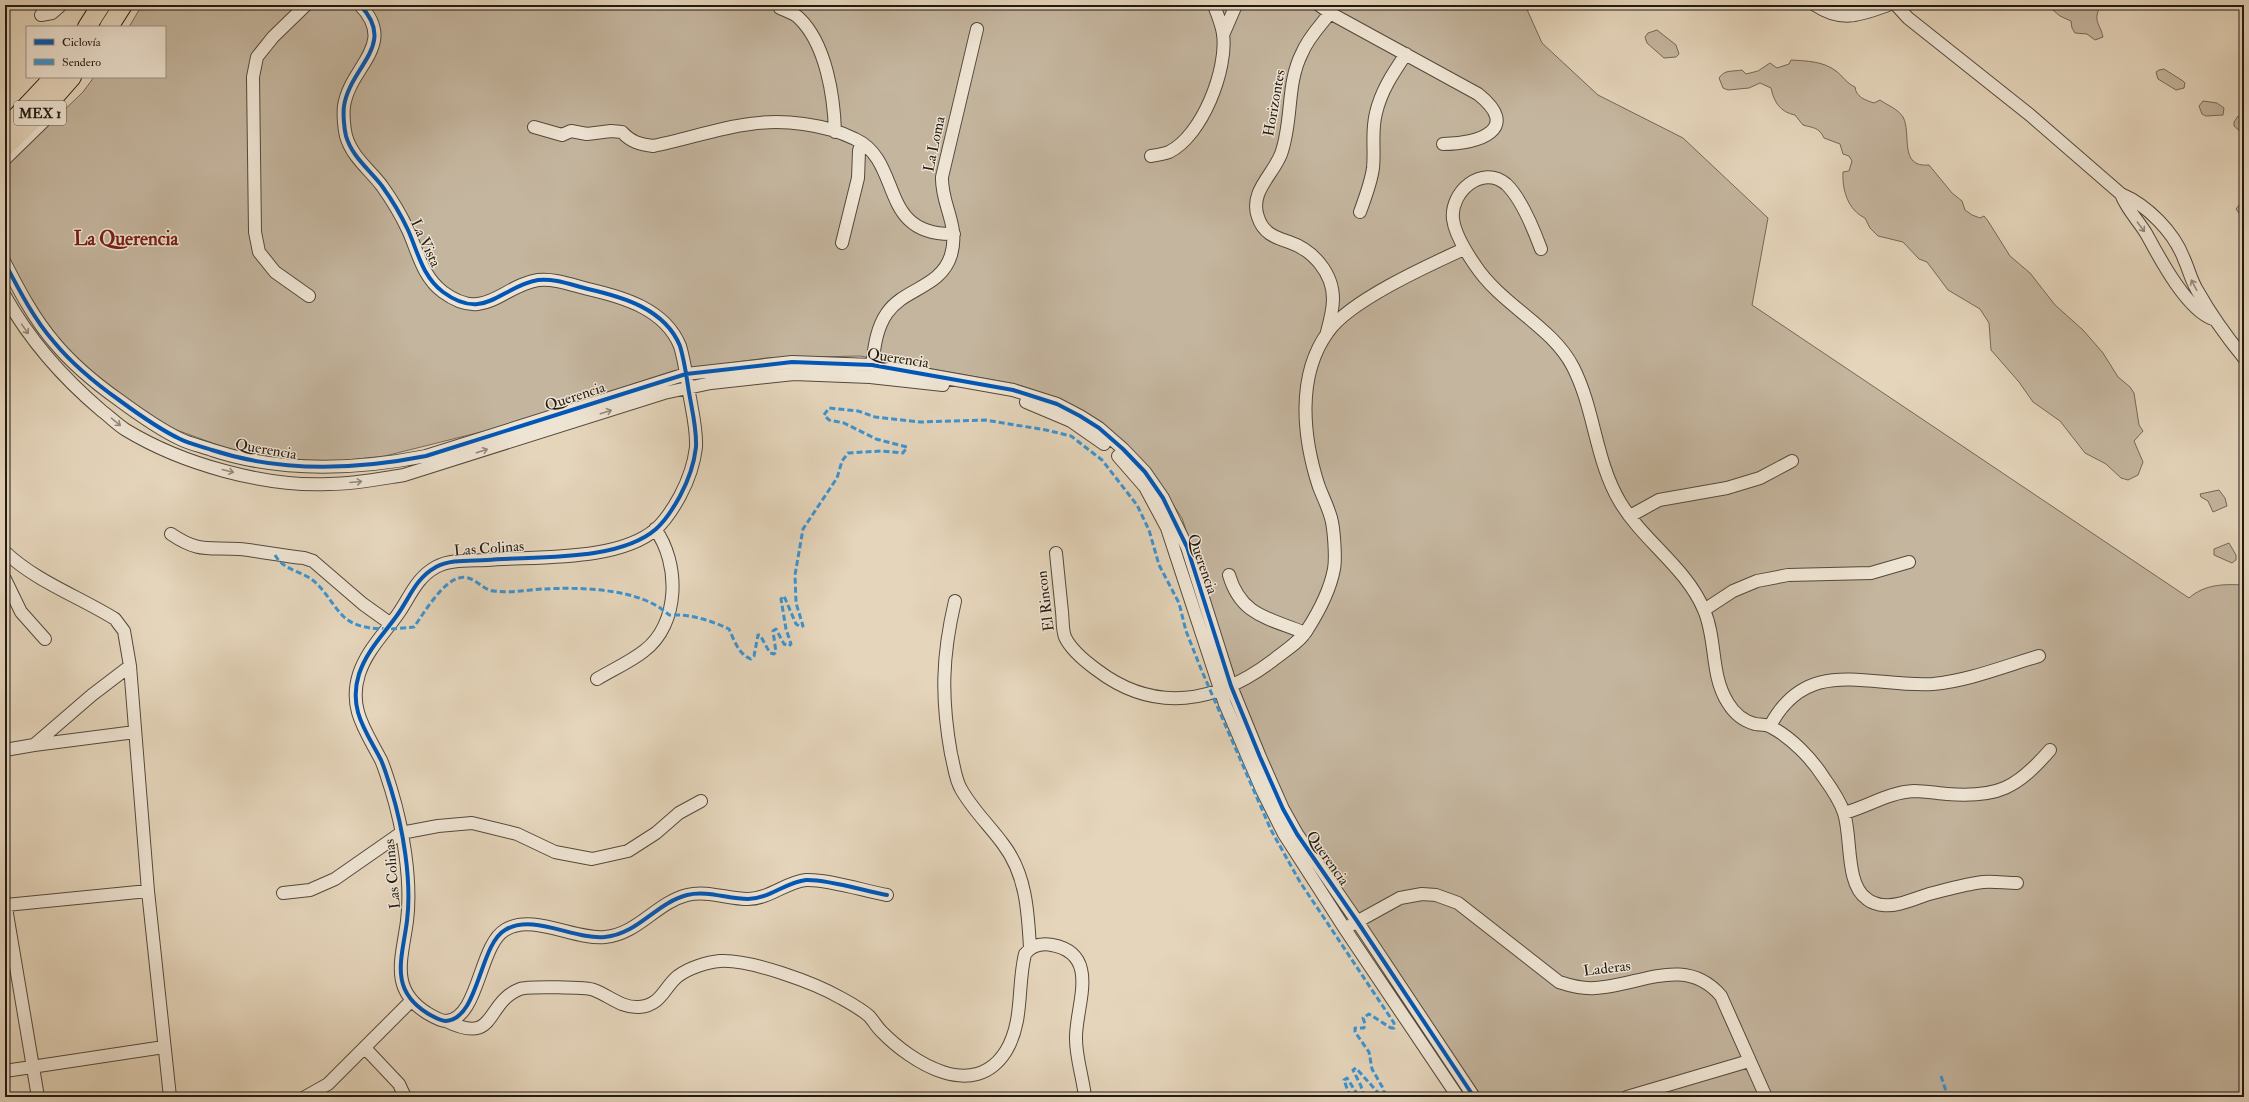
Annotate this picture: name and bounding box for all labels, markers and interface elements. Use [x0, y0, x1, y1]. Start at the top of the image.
legend [26, 26, 166, 78]
text: Ciclovía [62, 35, 102, 50]
text: Sendero [62, 55, 101, 70]
street label: Horizontes [1259, 68, 1290, 138]
road number: MEX 1 [14, 101, 66, 125]
street label: La Loma [919, 114, 950, 174]
street label: La Vista [406, 216, 445, 271]
one-way arrow [2137, 221, 2145, 232]
district label: La Querencia [74, 227, 179, 251]
one-way arrow [2190, 279, 2197, 291]
one-way arrow [21, 324, 29, 335]
street label: Querencia [866, 344, 931, 373]
street label: Querencia [543, 378, 609, 415]
one-way arrow [600, 407, 612, 415]
one-way arrow [110, 417, 121, 426]
street label: Querencia [234, 435, 299, 464]
one-way arrow [475, 447, 488, 454]
one-way arrow [221, 467, 234, 475]
one-way arrow [349, 479, 362, 486]
street label: Querencia [1183, 532, 1222, 598]
street label: Las Colinas [453, 537, 525, 560]
street label: El Rincon [1032, 569, 1059, 632]
street label: Querencia [1302, 827, 1354, 890]
street label: Las Colinas [380, 838, 405, 910]
street label: Laderas [1582, 956, 1632, 981]

